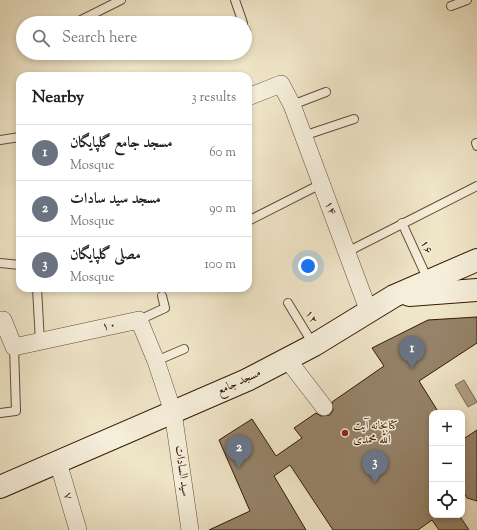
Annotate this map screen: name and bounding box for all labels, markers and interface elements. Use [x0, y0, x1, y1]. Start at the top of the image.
search box [16, 16, 252, 60]
icon: search [30, 27, 52, 49]
text: Search here [62, 28, 137, 49]
text: Nearby [32, 86, 84, 110]
text: 3 results [191, 89, 236, 107]
text: مسجد جامع گلپایگان [70, 133, 173, 154]
text: 1 [43, 144, 47, 162]
text: 60 m [209, 144, 236, 162]
text: Mosque [70, 157, 115, 175]
text: مسجد سید سادات [70, 189, 161, 210]
street label: ۱۴ [319, 198, 341, 218]
text: 2 [42, 200, 48, 218]
text: 90 m [209, 200, 236, 218]
text: Mosque [70, 213, 115, 231]
street label: ۱۶ [415, 237, 437, 257]
text: مصلی گلپایگان [70, 245, 141, 266]
text: 3 [42, 256, 48, 274]
text: 100 m [204, 256, 236, 274]
your location [298, 256, 318, 276]
text: Mosque [70, 269, 115, 287]
street label: ۱۲ [300, 306, 322, 328]
street label: ۱۰ [100, 316, 118, 336]
pin: 1 [399, 336, 425, 369]
street label: مسجد جامع [214, 364, 264, 401]
map controls [429, 410, 465, 518]
button: + [429, 410, 465, 446]
place label: کتابخانه آیت الله محمدی [353, 417, 398, 449]
marker: کتابخانه آیت الله محمدی [340, 428, 350, 438]
pin: 2 [226, 435, 252, 468]
street label: سید السادات [170, 444, 195, 498]
button: − [429, 446, 465, 482]
pin: 3 [362, 450, 388, 483]
button: locate [429, 482, 465, 518]
street label: ۷ [58, 490, 78, 502]

